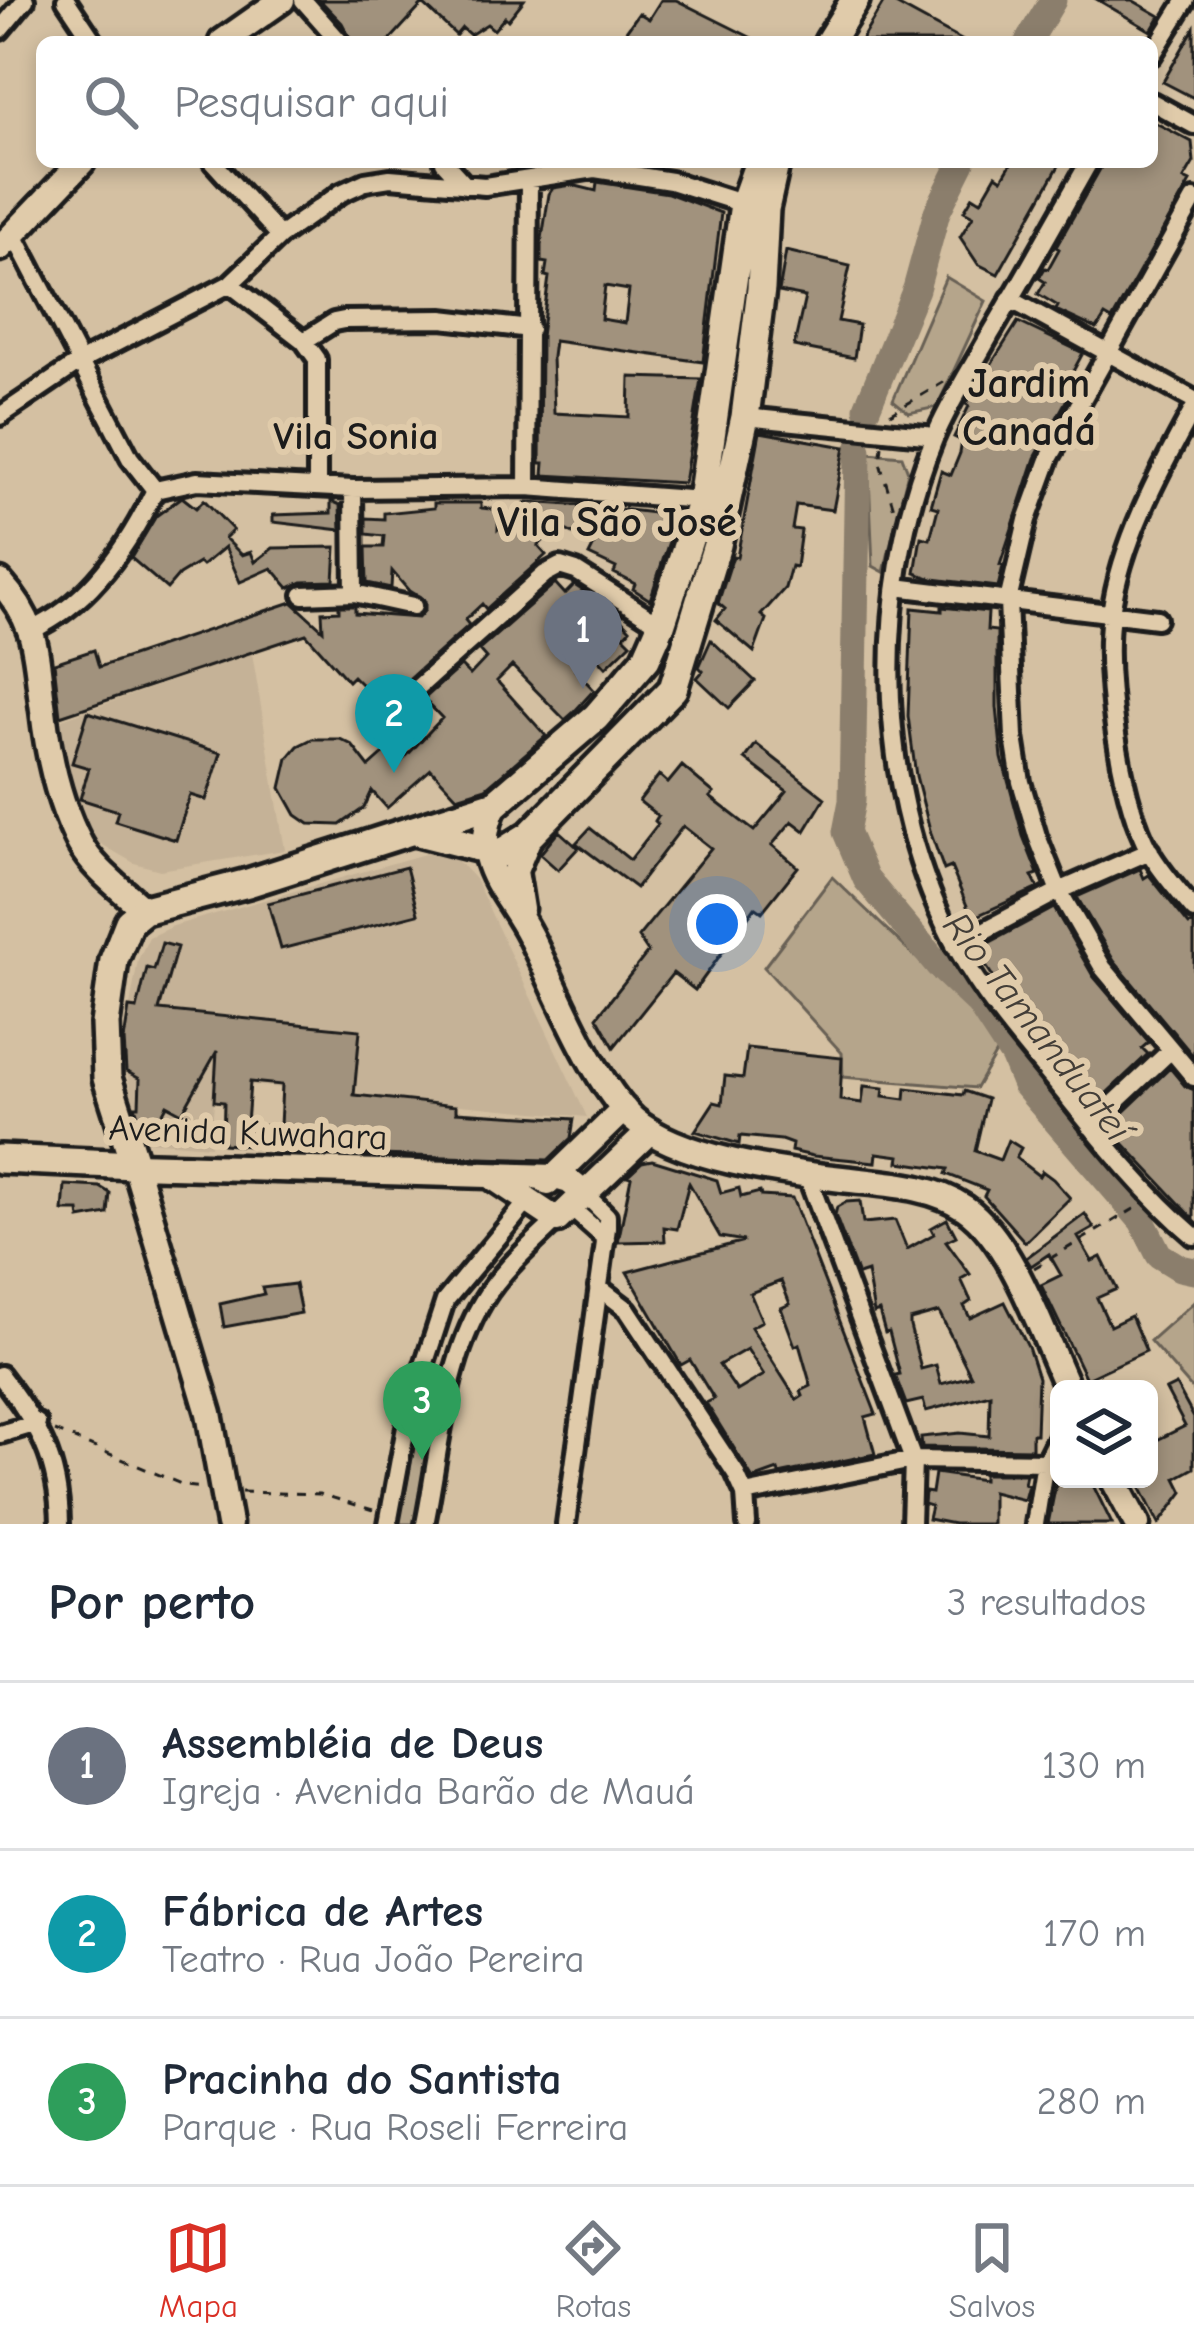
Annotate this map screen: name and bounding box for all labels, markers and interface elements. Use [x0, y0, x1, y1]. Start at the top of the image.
search box [36, 36, 1158, 168]
icon: search [78, 69, 144, 135]
text: Pesquisar aqui [174, 76, 449, 128]
district label: Jardim Canadá [962, 359, 1096, 456]
district label: Vila Sonia [273, 414, 439, 459]
district label: Vila São José [497, 498, 737, 547]
pin: 1 [544, 590, 622, 689]
pin: 2 [355, 674, 433, 773]
your location [687, 894, 747, 954]
water label: Rio Tamanduateí [934, 904, 1143, 1154]
street label: Avenida Kuwahara [108, 1108, 388, 1158]
pin: 3 [383, 1361, 461, 1460]
map controls [1050, 1380, 1158, 1488]
button: layers [1050, 1380, 1158, 1488]
text: Por perto [48, 1573, 255, 1632]
text: 3 resultados [947, 1580, 1146, 1625]
text: Assembléia de Deus [162, 1717, 543, 1769]
text: 1 [79, 1743, 95, 1788]
text: 130 m [1042, 1743, 1146, 1788]
text: Igreja · Avenida Barão de Mauá [162, 1769, 695, 1814]
text: Fábrica de Artes [162, 1885, 483, 1937]
text: 2 [77, 1911, 97, 1956]
text: 170 m [1043, 1911, 1146, 1956]
text: Teatro · Rua João Pereira [162, 1937, 585, 1982]
text: Pracinha do Santista [162, 2053, 562, 2105]
text: 3 [77, 2079, 97, 2124]
text: 280 m [1036, 2079, 1146, 2124]
text: Parque · Rua Roseli Ferreira [162, 2105, 628, 2150]
tab: Mapa [159, 2215, 238, 2325]
tab: Rotas [555, 2215, 631, 2325]
tab: Salvos [949, 2215, 1035, 2325]

